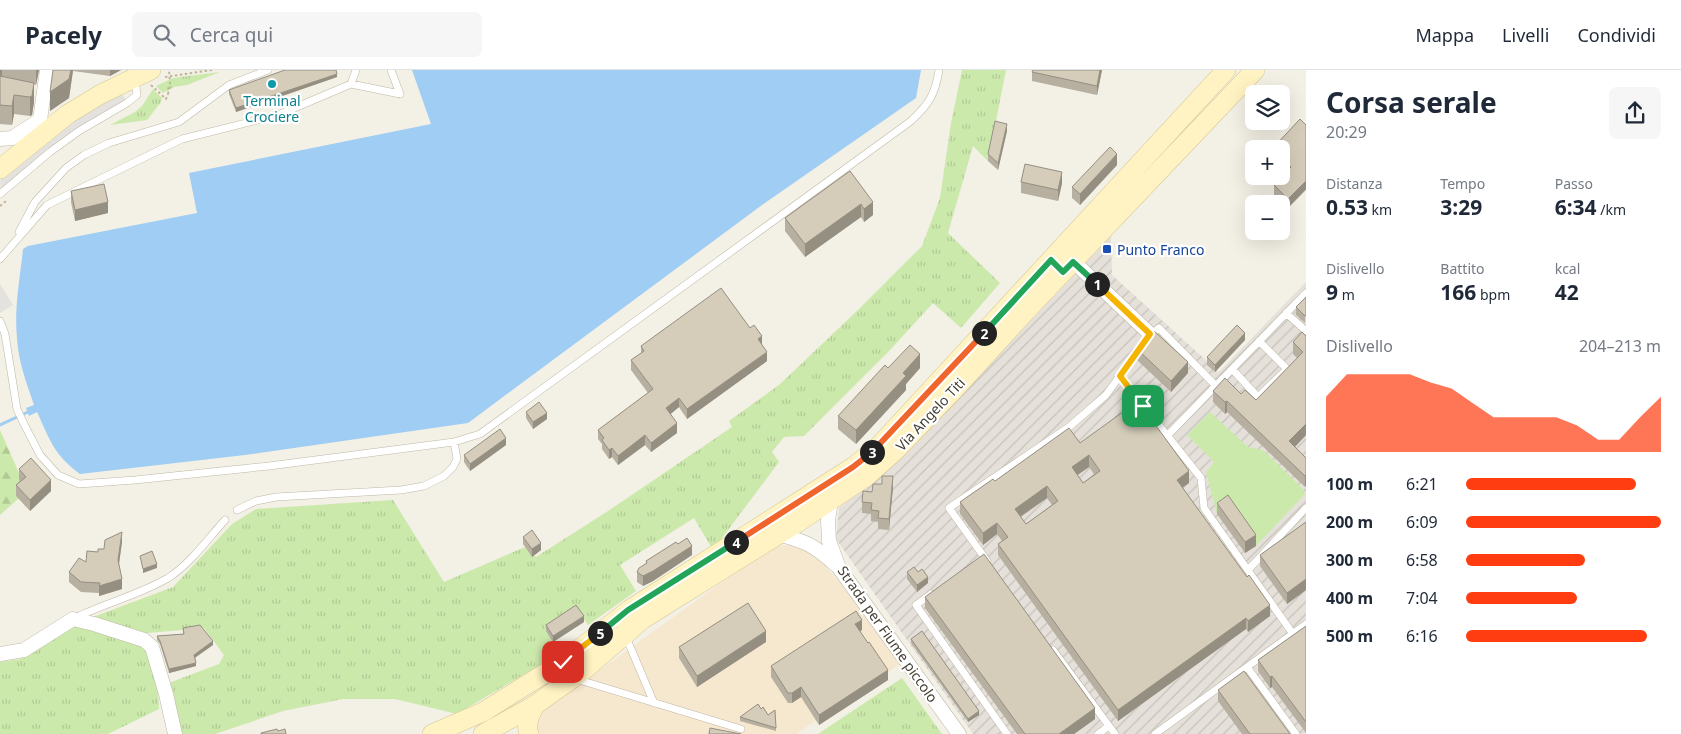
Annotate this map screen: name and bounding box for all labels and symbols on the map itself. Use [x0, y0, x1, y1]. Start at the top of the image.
marker: Terminal Crociere [266, 78, 278, 90]
place label: Terminal Crociere [243, 91, 301, 126]
place label: Punto Franco [1117, 240, 1204, 259]
marker: Punto Franco [1101, 243, 1113, 255]
pin: 1 [1084, 272, 1110, 296]
pin: 2 [972, 320, 996, 346]
street label: Via Angelo Titi [891, 373, 969, 455]
pin [1122, 385, 1164, 427]
pin: 3 [860, 440, 884, 464]
pin: 4 [724, 530, 748, 554]
street label: Strada per Fiume piccolo [834, 562, 942, 706]
pin: 5 [588, 620, 612, 646]
pin [542, 641, 584, 683]

